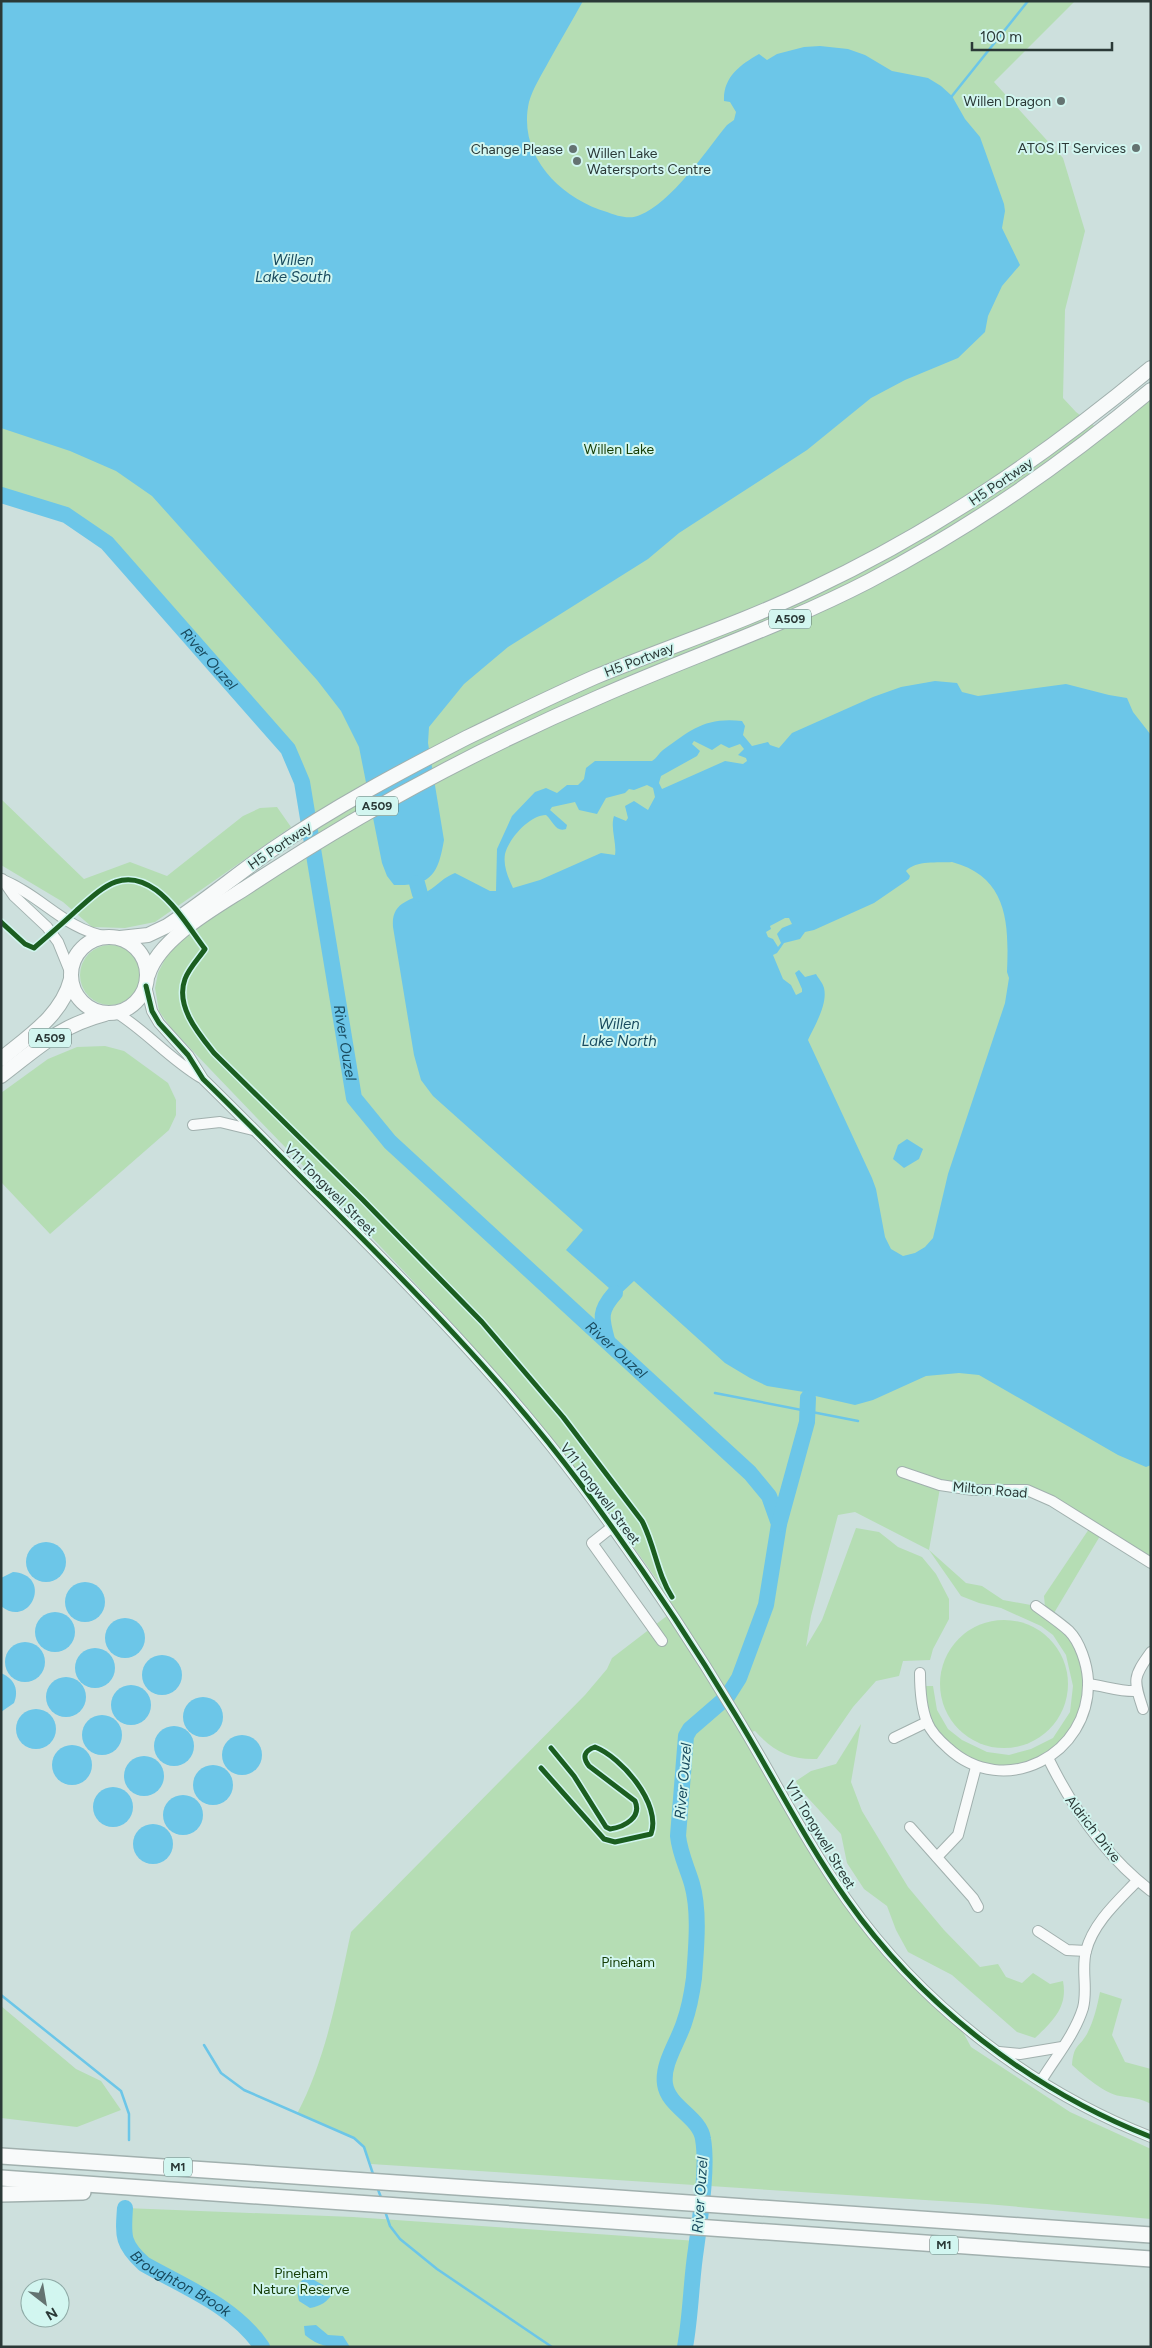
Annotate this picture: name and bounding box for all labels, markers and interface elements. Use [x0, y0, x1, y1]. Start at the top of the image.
scale bar [972, 20, 1112, 52]
text: 100 m [980, 28, 1022, 46]
place label: Willen Dragon [964, 93, 1051, 110]
marker: Willen Dragon [1055, 95, 1067, 107]
place label: ATOS IT Services [1018, 140, 1126, 157]
place label: Change Please [471, 141, 563, 158]
marker: ATOS IT Services [1130, 142, 1142, 154]
marker: Change Please [567, 143, 579, 155]
place label: Willen Lake Watersports Centre [587, 145, 711, 178]
marker: Willen Lake Watersports Centre [571, 155, 583, 167]
water label: Willen Lake South [255, 251, 331, 286]
park label: Willen Lake [584, 441, 655, 458]
street label: H5 Portway [966, 454, 1037, 510]
road number: A509 [769, 610, 811, 628]
water label: River Ouzel [177, 624, 241, 694]
street label: H5 Portway [602, 639, 677, 681]
road number: A509 [356, 796, 398, 816]
street label: H5 Portway [245, 818, 316, 874]
water label: River Ouzel [330, 1004, 360, 1083]
water label: Willen Lake North [581, 1015, 657, 1050]
road number: A509 [29, 1028, 71, 1048]
street label: V11 Tongwell Street [280, 1140, 380, 1240]
water label: River Ouzel [582, 1317, 651, 1383]
street label: V11 Tongwell Street [556, 1440, 644, 1548]
street label: Milton Road [952, 1478, 1028, 1502]
water label: River Ouzel [671, 1741, 695, 1820]
street label: V11 Tongwell Street [781, 1778, 859, 1892]
street label: Aldrich Drive [1062, 1792, 1125, 1866]
park label: Pineham [601, 1954, 655, 1971]
water label: River Ouzel [688, 2156, 712, 2234]
road number: M1 [164, 2158, 192, 2176]
road number: M1 [930, 2236, 958, 2254]
water label: Broughton Brook [126, 2247, 235, 2321]
park label: Pineham Nature Reserve [253, 2265, 350, 2298]
north arrow [20, 2278, 70, 2328]
text: N [42, 2304, 60, 2324]

